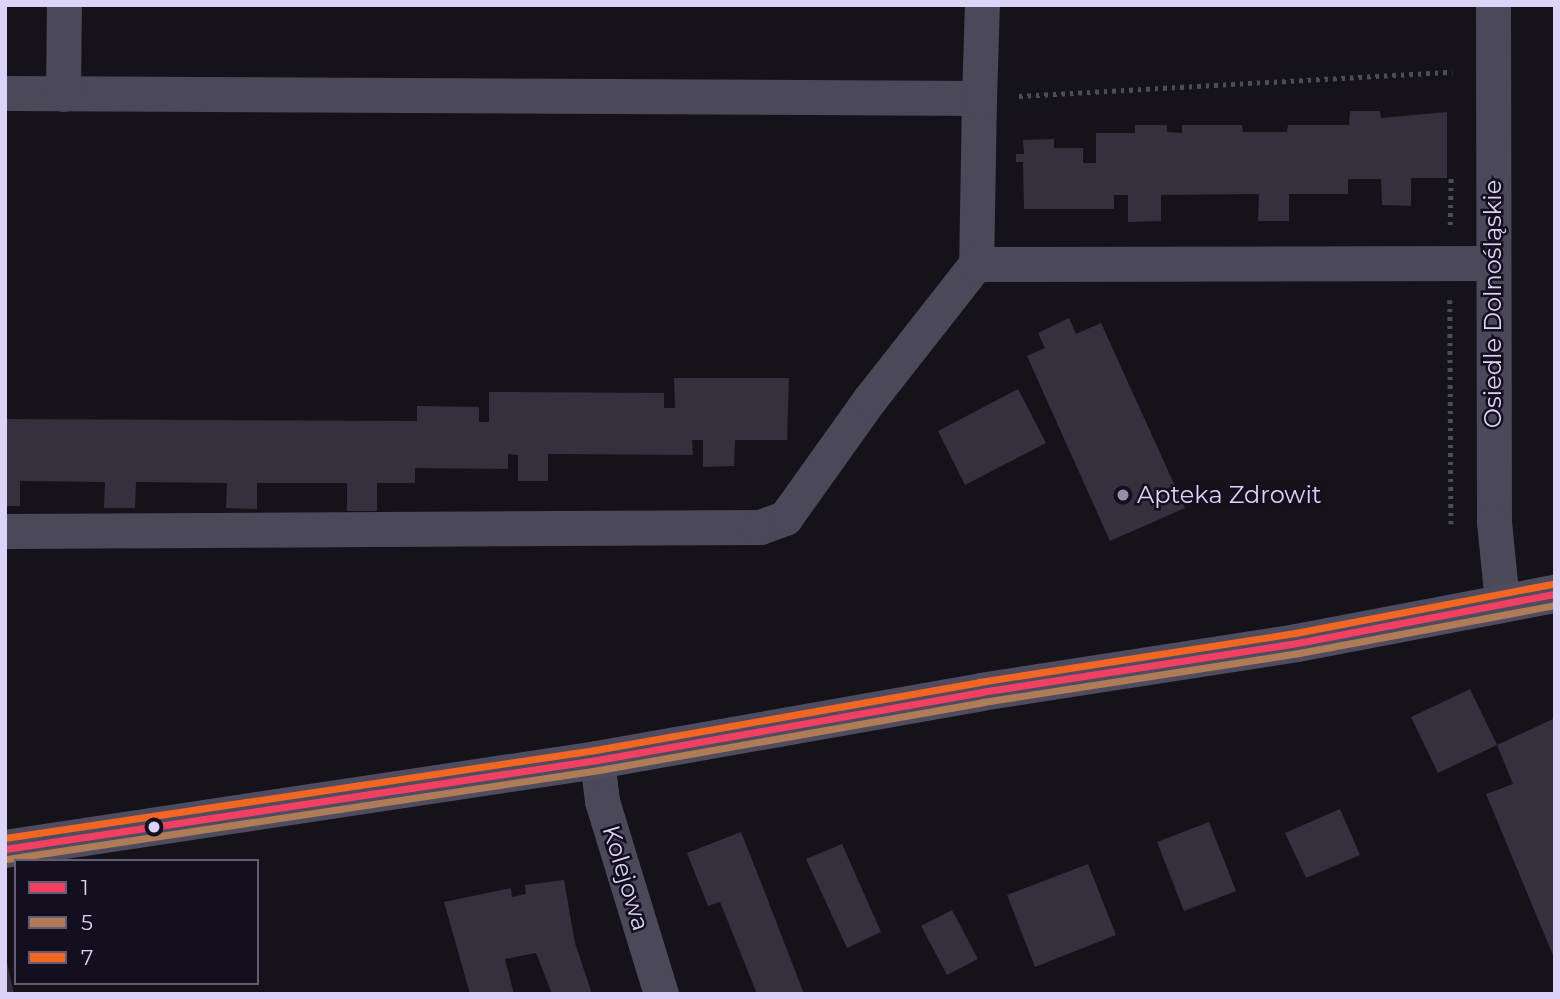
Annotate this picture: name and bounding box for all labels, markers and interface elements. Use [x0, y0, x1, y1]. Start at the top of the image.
street label: Osiedle Dolnośląskie [1479, 180, 1507, 428]
place label: Apteka Zdrowit [1137, 481, 1321, 509]
marker: Apteka Zdrowit [1115, 487, 1131, 503]
unlabelled marker [147, 820, 161, 834]
street label: Kolejowa [596, 822, 656, 934]
legend [14, 859, 259, 985]
text: 1 [81, 875, 89, 900]
text: 5 [81, 910, 93, 935]
text: 7 [81, 945, 93, 970]

